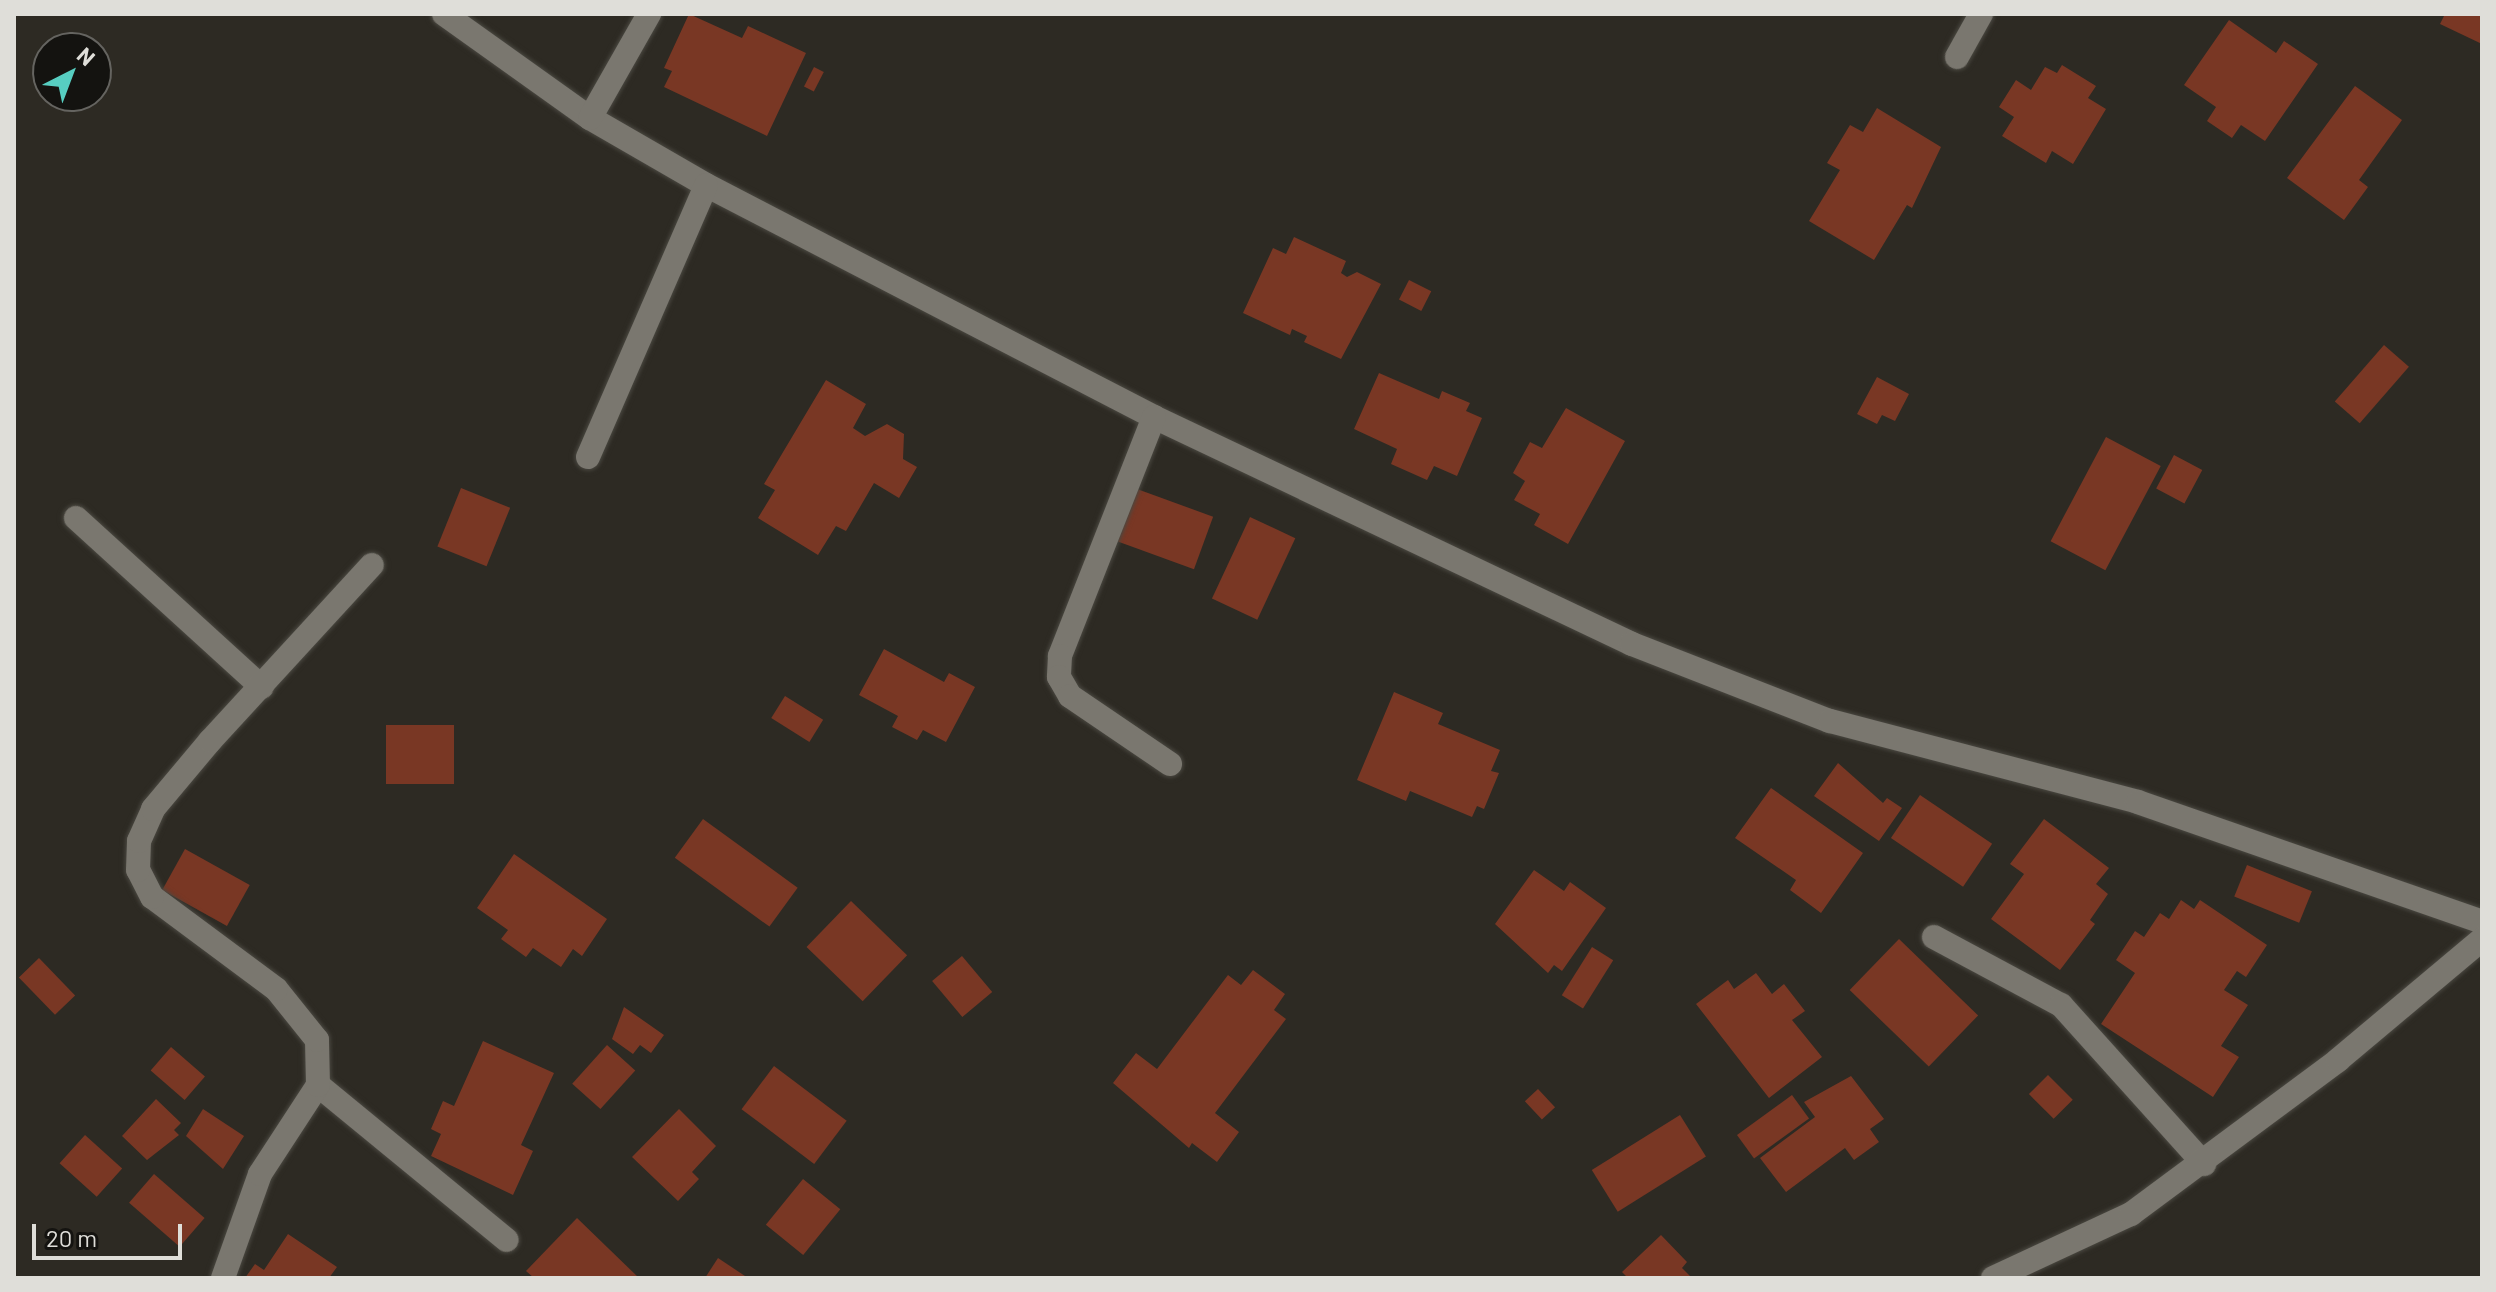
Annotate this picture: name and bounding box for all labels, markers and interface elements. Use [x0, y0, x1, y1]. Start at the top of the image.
north arrow [32, 32, 112, 112]
text: N [73, 41, 101, 70]
scale bar [36, 1208, 186, 1258]
text: 20 m [46, 1223, 97, 1252]

